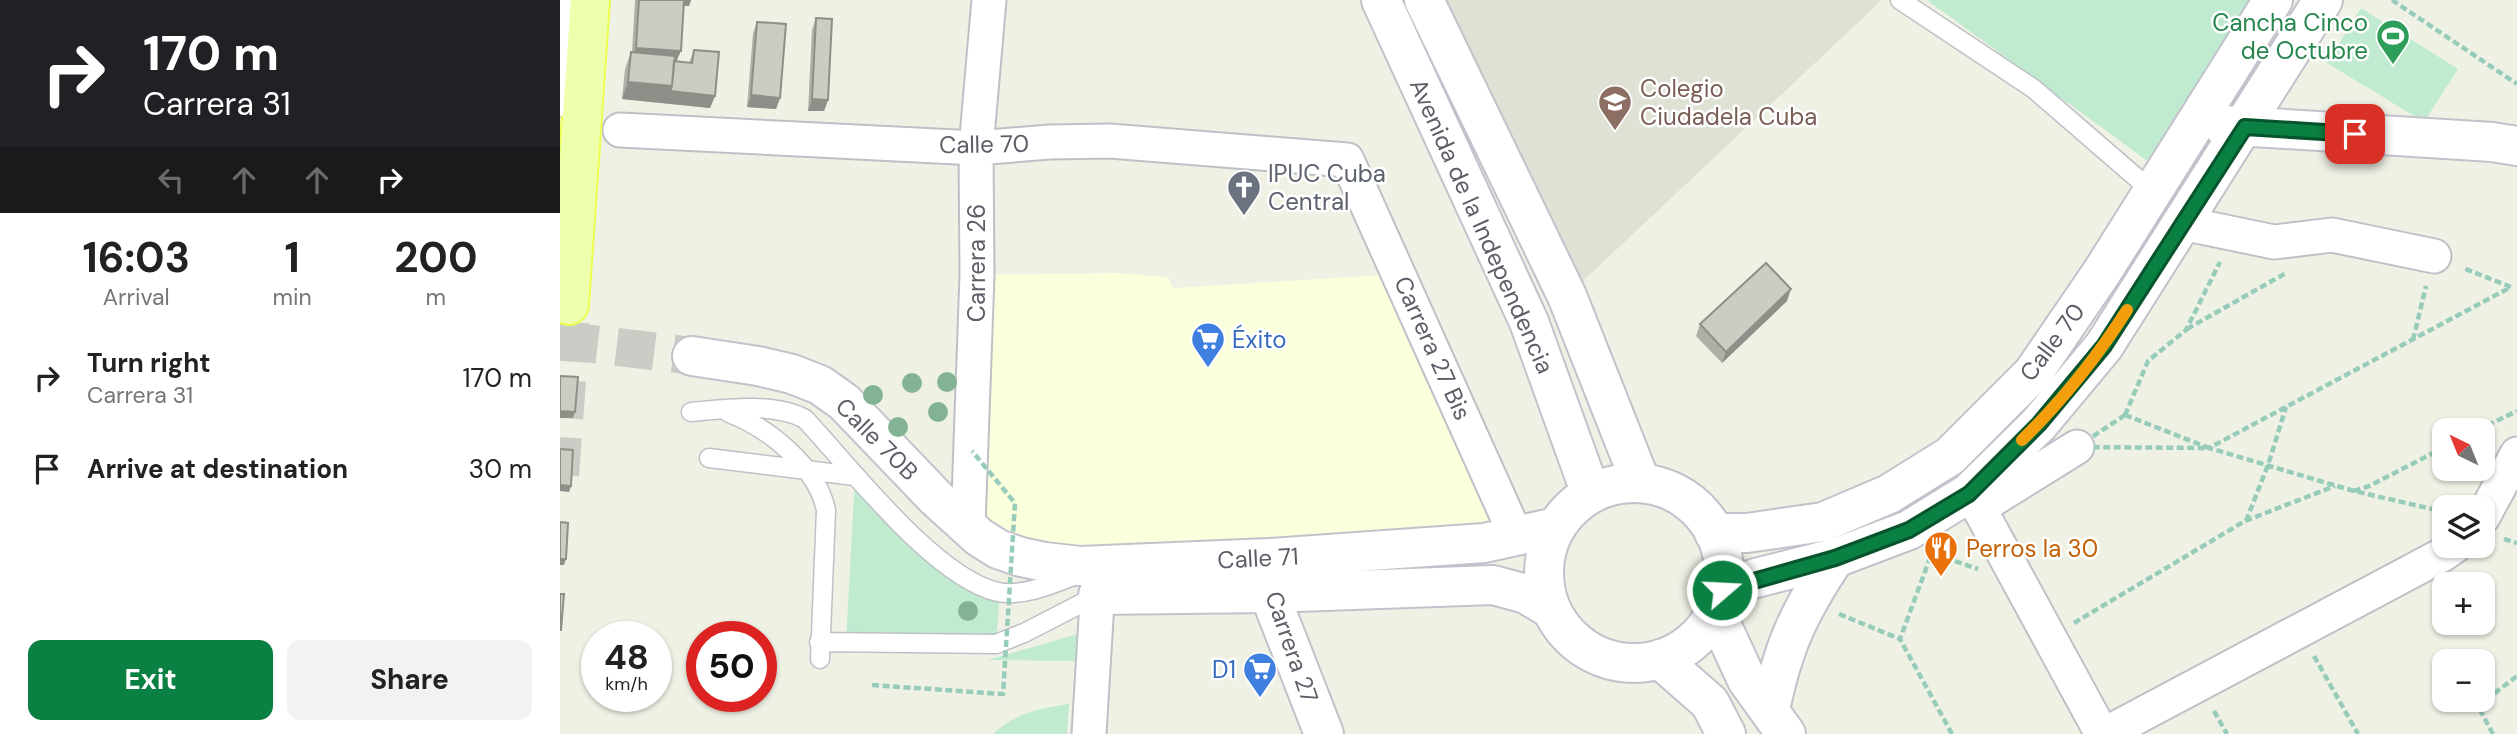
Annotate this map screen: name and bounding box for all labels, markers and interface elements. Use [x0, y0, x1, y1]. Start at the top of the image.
place label: Cancha Cinco de Octubre [2212, 7, 2368, 66]
sports icon: Cancha Cinco de Octubre [2374, 17, 2412, 66]
text: 170 m [143, 21, 279, 85]
icon: right [28, 28, 119, 119]
place label: Colegio Ciudadela Cuba [1640, 73, 1817, 132]
street label: Avenida de la Independencia [1403, 74, 1561, 378]
text: Carrera 31 [143, 83, 291, 125]
school or university icon: Colegio Ciudadela Cuba [1596, 83, 1634, 132]
pin [2325, 104, 2385, 164]
icon: arrive [2336, 115, 2374, 153]
street label: Calle 70 [939, 128, 1029, 160]
place label: IPUC Cuba Central [1268, 158, 1386, 217]
icon: left [152, 161, 190, 199]
icon: ahead [225, 161, 263, 199]
icon: ahead [298, 161, 336, 199]
icon: right [371, 161, 409, 199]
church icon: IPUC Cuba Central [1225, 168, 1263, 217]
street label: Carrera 26 [961, 204, 992, 322]
text: 16:03 [83, 230, 190, 285]
text: 1 [284, 230, 300, 285]
text: 200 [394, 230, 477, 285]
street label: Carrera 27 Bis [1387, 271, 1479, 425]
text: Arrival [103, 282, 170, 312]
text: min [273, 282, 312, 312]
text: m [426, 282, 446, 312]
street label: Calle 70 [2013, 297, 2091, 387]
supermarket icon: Éxito [1189, 320, 1227, 369]
place label: Éxito [1232, 324, 1287, 355]
text: Turn right [87, 346, 211, 380]
icon: right [28, 359, 66, 397]
text: 170 m [463, 361, 532, 395]
text: Carrera 31 [87, 380, 193, 410]
street label: Calle 70B [829, 391, 925, 487]
north arrow [2432, 418, 2496, 481]
map controls [2432, 418, 2495, 712]
icon: arrive [28, 450, 66, 488]
text: Arrive at destination [87, 452, 348, 486]
text: 30 m [469, 452, 532, 486]
button: layers [2432, 495, 2495, 558]
restaurant icon: Perros la 30 [1922, 529, 1960, 578]
place label: Perros la 30 [1966, 533, 2098, 564]
street label: Calle 71 [1217, 540, 1299, 576]
position arrow [1685, 553, 1759, 627]
button: + [2432, 572, 2495, 635]
street label: Carrera 27 [1258, 587, 1326, 707]
speed limit sign: 50 [686, 621, 777, 712]
text: 48 [604, 634, 649, 680]
button: Exit [28, 640, 273, 720]
button: Share [287, 640, 532, 720]
button: − [2432, 649, 2495, 712]
supermarket icon: D1 [1241, 650, 1279, 699]
place label: D1 [1212, 654, 1236, 685]
text: km/h [605, 672, 648, 696]

